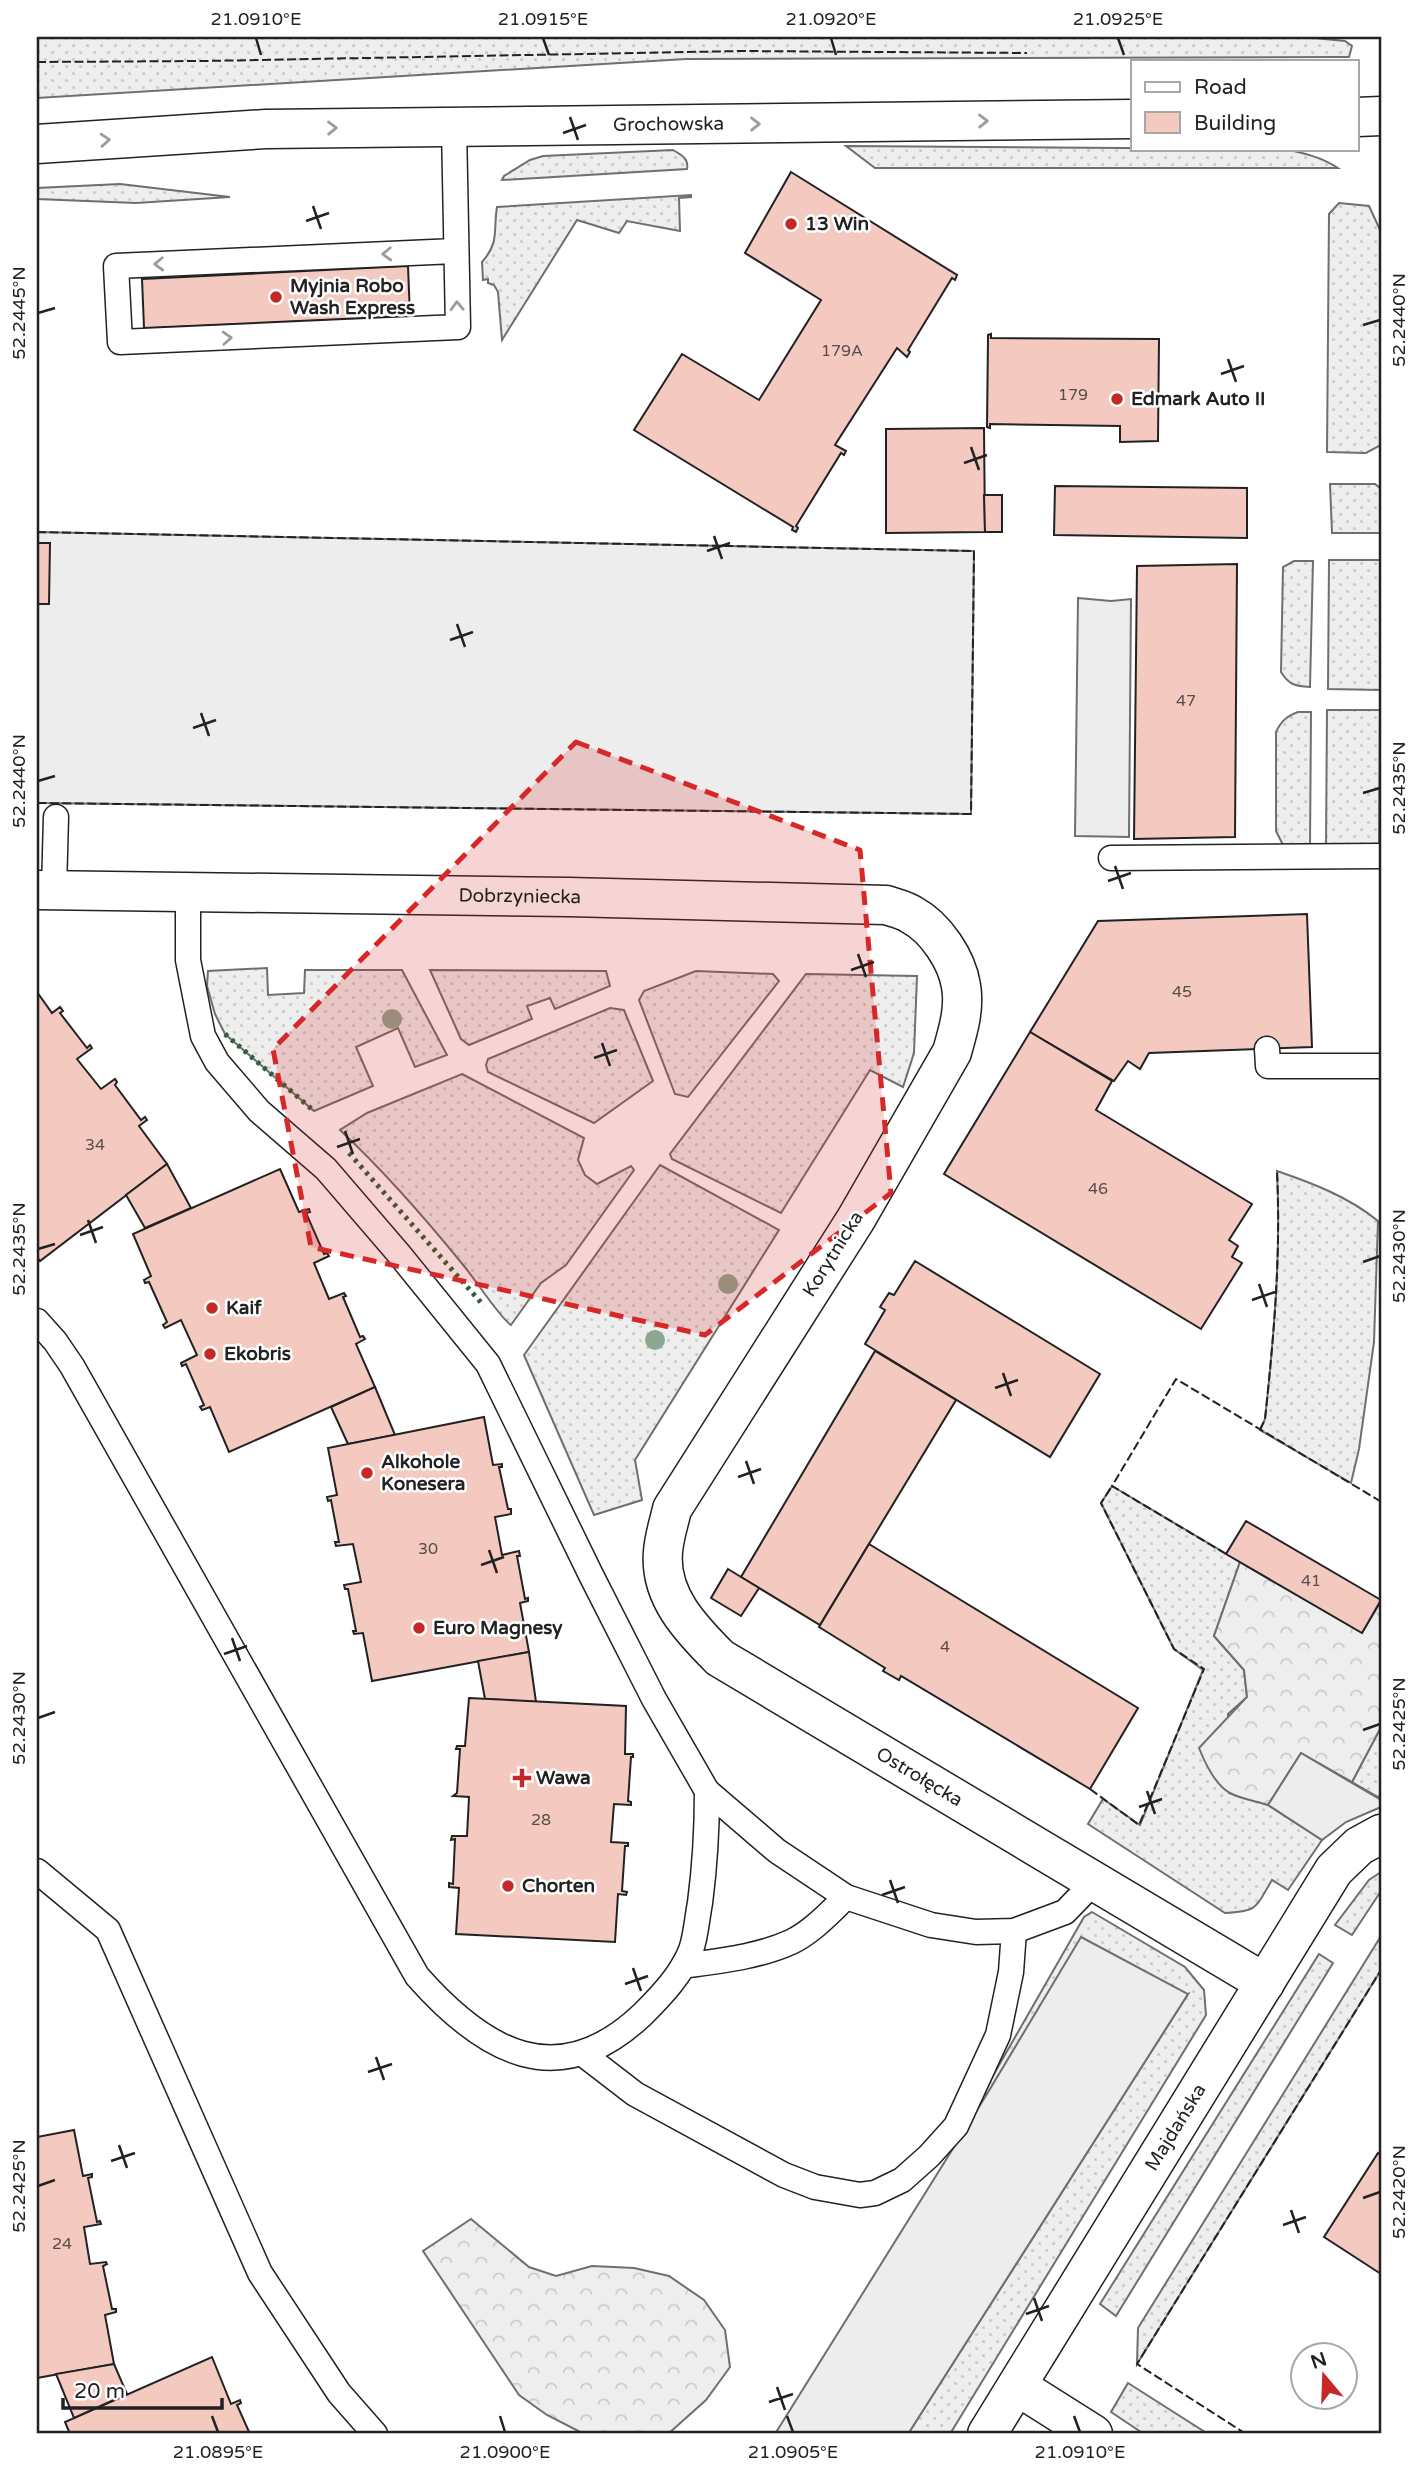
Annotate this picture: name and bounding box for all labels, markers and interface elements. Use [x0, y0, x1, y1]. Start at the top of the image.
text: 21.0910°E [211, 8, 301, 30]
text: 21.0915°E [498, 8, 588, 30]
text: 21.0920°E [786, 8, 876, 30]
text: 21.0925°E [1073, 8, 1163, 30]
legend [1131, 60, 1358, 150]
text: Road [1194, 75, 1247, 100]
text: Building [1194, 111, 1276, 136]
street label: Grochowska [613, 113, 724, 136]
one-way arrow [978, 113, 989, 129]
one-way arrow [751, 116, 761, 132]
one-way arrow [327, 120, 338, 136]
one-way arrow [100, 133, 111, 148]
place label: 13 Win [805, 213, 869, 235]
marker: 13 Win [783, 216, 799, 232]
one-way arrow [381, 247, 392, 262]
one-way arrow [154, 257, 165, 272]
text: 52.2445°N [8, 266, 30, 360]
text: 52.2440°N [1388, 273, 1410, 367]
place label: Myjnia Robo Wash Express [290, 275, 415, 320]
marker: Myjnia Robo Wash Express [268, 289, 284, 305]
one-way arrow [450, 301, 465, 312]
one-way arrow [222, 330, 233, 345]
house number: 179A [821, 341, 863, 361]
house number: 179 [1058, 385, 1088, 405]
place label: Edmark Auto II [1131, 388, 1265, 410]
marker: Edmark Auto II [1109, 391, 1125, 407]
house number: 47 [1176, 691, 1196, 711]
text: 52.2440°N [8, 734, 30, 828]
text: 52.2435°N [1388, 741, 1410, 835]
street label: Dobrzyniecka [459, 885, 581, 908]
house number: 45 [1172, 982, 1192, 1002]
house number: 34 [85, 1135, 105, 1155]
house number: 46 [1088, 1179, 1108, 1199]
text: 52.2435°N [8, 1202, 30, 1296]
street label: Korytnicka [798, 1207, 868, 1301]
text: 52.2430°N [1388, 1209, 1410, 1303]
place label: Kaif [226, 1297, 262, 1319]
marker: Kaif [204, 1300, 220, 1316]
place label: Ekobris [224, 1343, 291, 1365]
marker: Ekobris [202, 1346, 218, 1362]
place label: Alkohole Konesera [381, 1451, 465, 1495]
marker: Alkohole Konesera [359, 1465, 375, 1481]
house number: 30 [418, 1539, 438, 1559]
house number: 41 [1301, 1571, 1321, 1591]
place label: Euro Magnesy [433, 1617, 563, 1640]
marker: Euro Magnesy [411, 1620, 427, 1636]
house number: 4 [940, 1637, 950, 1657]
text: 52.2430°N [8, 1671, 30, 1765]
text: 52.2425°N [1388, 1677, 1410, 1771]
street label: Ostrołęcka [872, 1743, 967, 1811]
place label: Wawa [536, 1767, 591, 1789]
marker: Wawa [514, 1770, 530, 1786]
house number: 28 [531, 1810, 551, 1830]
place label: Chorten [522, 1875, 595, 1897]
marker: Chorten [500, 1878, 516, 1894]
street label: Majdańska [1141, 2080, 1211, 2175]
text: 52.2425°N [8, 2139, 30, 2233]
text: 52.2420°N [1388, 2145, 1410, 2239]
house number: 24 [52, 2234, 72, 2254]
north arrow [1288, 2342, 1358, 2412]
text: N [1308, 2348, 1330, 2374]
scale bar [63, 2366, 222, 2410]
text: 20 m [74, 2379, 125, 2404]
text: 21.0895°E [173, 2441, 263, 2463]
text: 21.0900°E [460, 2441, 550, 2463]
text: 21.0905°E [748, 2441, 838, 2463]
text: 21.0910°E [1035, 2441, 1125, 2463]

